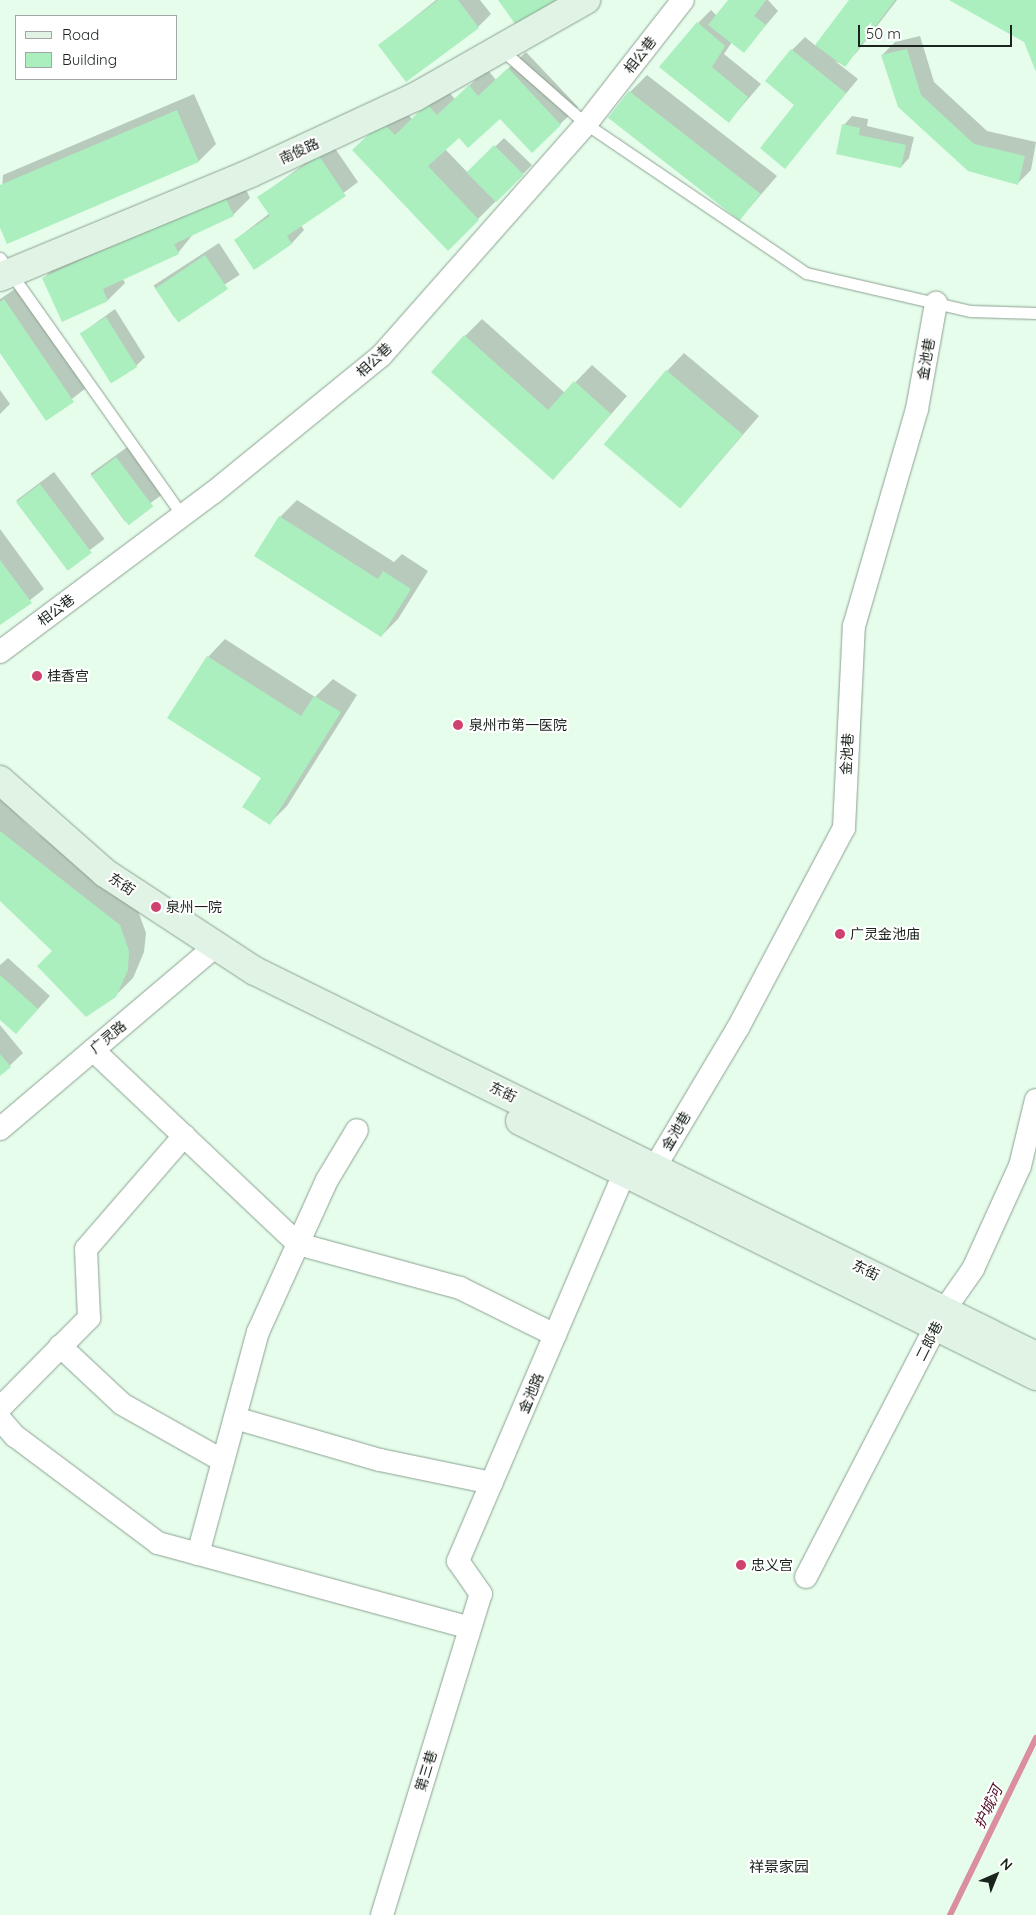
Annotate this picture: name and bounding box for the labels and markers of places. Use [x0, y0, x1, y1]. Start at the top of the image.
place label: 桂香宫 [47, 668, 89, 684]
marker: 桂香宫 [31, 670, 43, 682]
place label: 泉州市第一医院 [469, 717, 567, 733]
marker: 泉州市第一医院 [451, 718, 465, 732]
place label: 泉州一院 [166, 899, 222, 915]
marker: 泉州一院 [150, 901, 162, 913]
place label: 广灵金池庙 [850, 926, 920, 942]
marker: 广灵金池庙 [834, 928, 846, 940]
place label: 忠义宫 [751, 1557, 793, 1573]
marker: 忠义宫 [735, 1559, 747, 1571]

